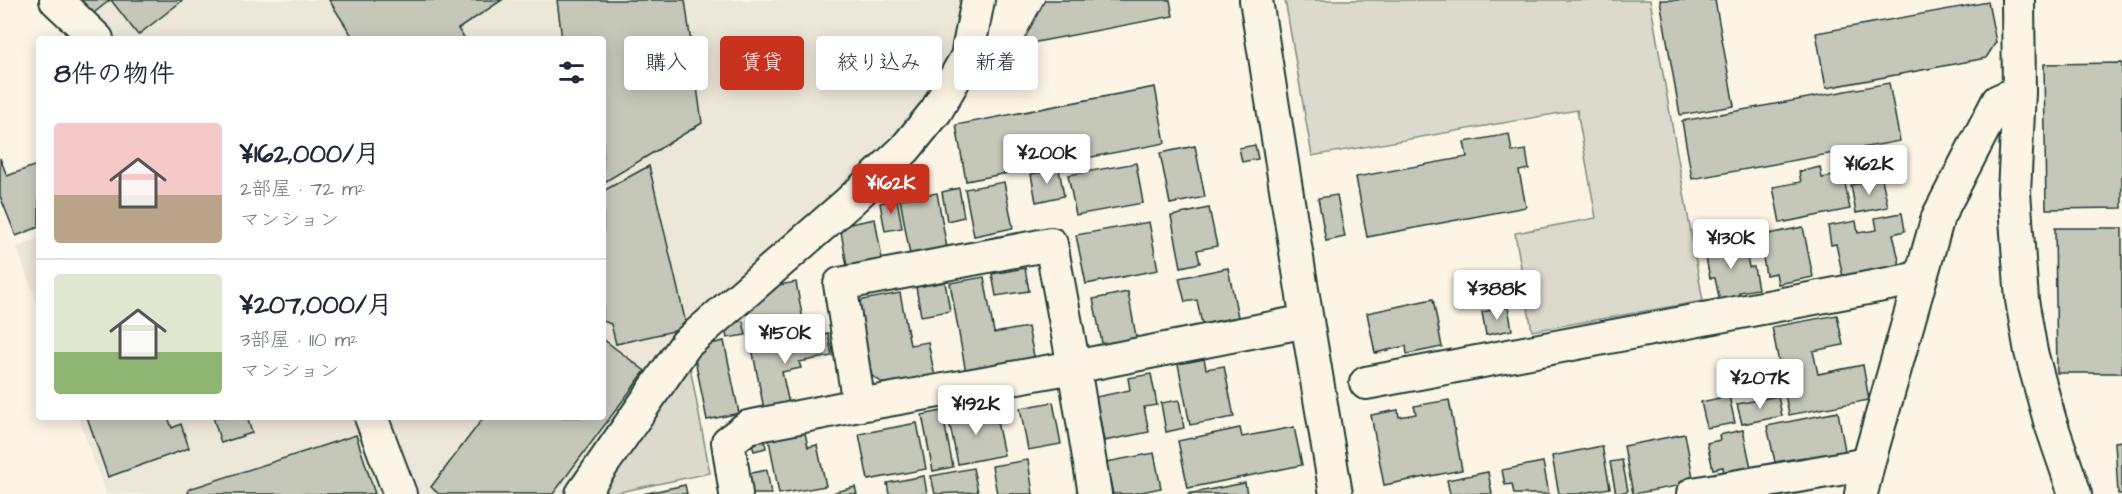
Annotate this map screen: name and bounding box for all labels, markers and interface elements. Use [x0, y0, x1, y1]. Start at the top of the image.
chip: 購入 [624, 36, 708, 90]
chip: 賃貸 [720, 36, 804, 90]
chip: 絞り込み [816, 36, 942, 90]
chip: 新着 [954, 36, 1038, 90]
text: 8件の物件 [54, 56, 175, 92]
icon: filters [555, 56, 588, 89]
pin: ¥200K [1005, 134, 1089, 185]
text: ¥162,000/月 [240, 136, 380, 172]
text: ¥200K [1017, 139, 1077, 167]
pin: ¥162K [1827, 145, 1911, 196]
icon: home [102, 147, 174, 219]
text: ¥162K [1844, 150, 1894, 178]
pin: ¥162K [849, 164, 933, 215]
text: ¥162K [866, 169, 916, 197]
text: 2部屋 · 72 m² [240, 175, 365, 203]
text: マンション [240, 206, 339, 234]
pin: ¥130K [1689, 219, 1773, 270]
text: ¥130K [1707, 224, 1755, 252]
pin: ¥388K [1455, 270, 1539, 321]
text: ¥388K [1468, 275, 1526, 303]
text: ¥207,000/月 [240, 287, 393, 323]
icon: home [102, 298, 174, 370]
pin: ¥150K [743, 314, 827, 365]
text: ¥150K [759, 319, 811, 347]
text: 3部屋 · 110 m² [240, 326, 358, 354]
text: マンション [240, 357, 339, 385]
pin: ¥207K [1718, 359, 1802, 410]
text: ¥207K [1730, 364, 1790, 392]
pin: ¥192K [934, 385, 1018, 436]
text: ¥192K [952, 390, 1000, 418]

